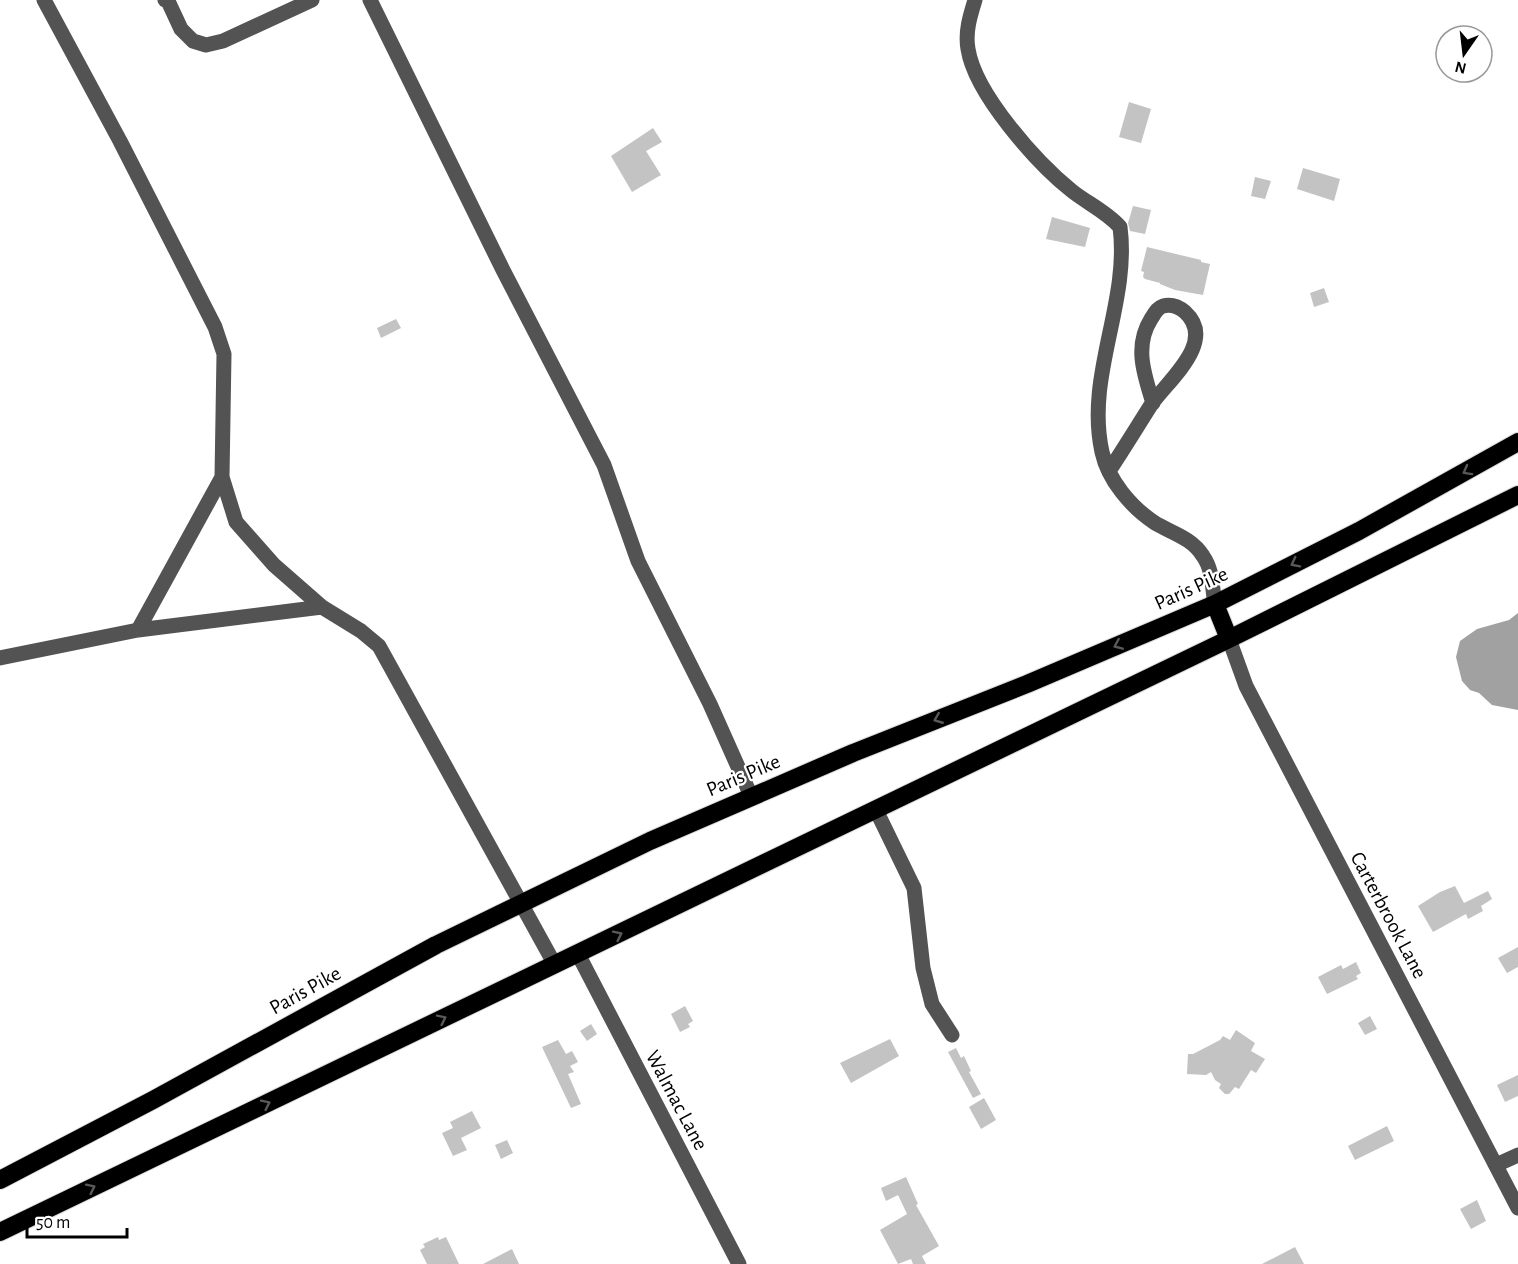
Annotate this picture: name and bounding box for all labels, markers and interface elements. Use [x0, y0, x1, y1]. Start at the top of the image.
north arrow [1434, 24, 1494, 84]
text: N [1453, 58, 1468, 77]
one-way arrow [1463, 464, 1473, 476]
one-way arrow [1291, 556, 1302, 568]
street label: Paris Pike [1151, 563, 1231, 614]
one-way arrow [1114, 638, 1125, 650]
one-way arrow [933, 712, 944, 724]
street label: Paris Pike [703, 751, 783, 800]
street label: Carterbrook Lane [1346, 849, 1431, 982]
one-way arrow [611, 931, 622, 942]
street label: Paris Pike [266, 962, 344, 1019]
one-way arrow [436, 1015, 447, 1027]
street label: Walmac Lane [642, 1047, 711, 1153]
one-way arrow [260, 1099, 271, 1111]
one-way arrow [84, 1184, 95, 1196]
scale bar [27, 1201, 128, 1239]
text: 50 m [36, 1214, 70, 1232]

